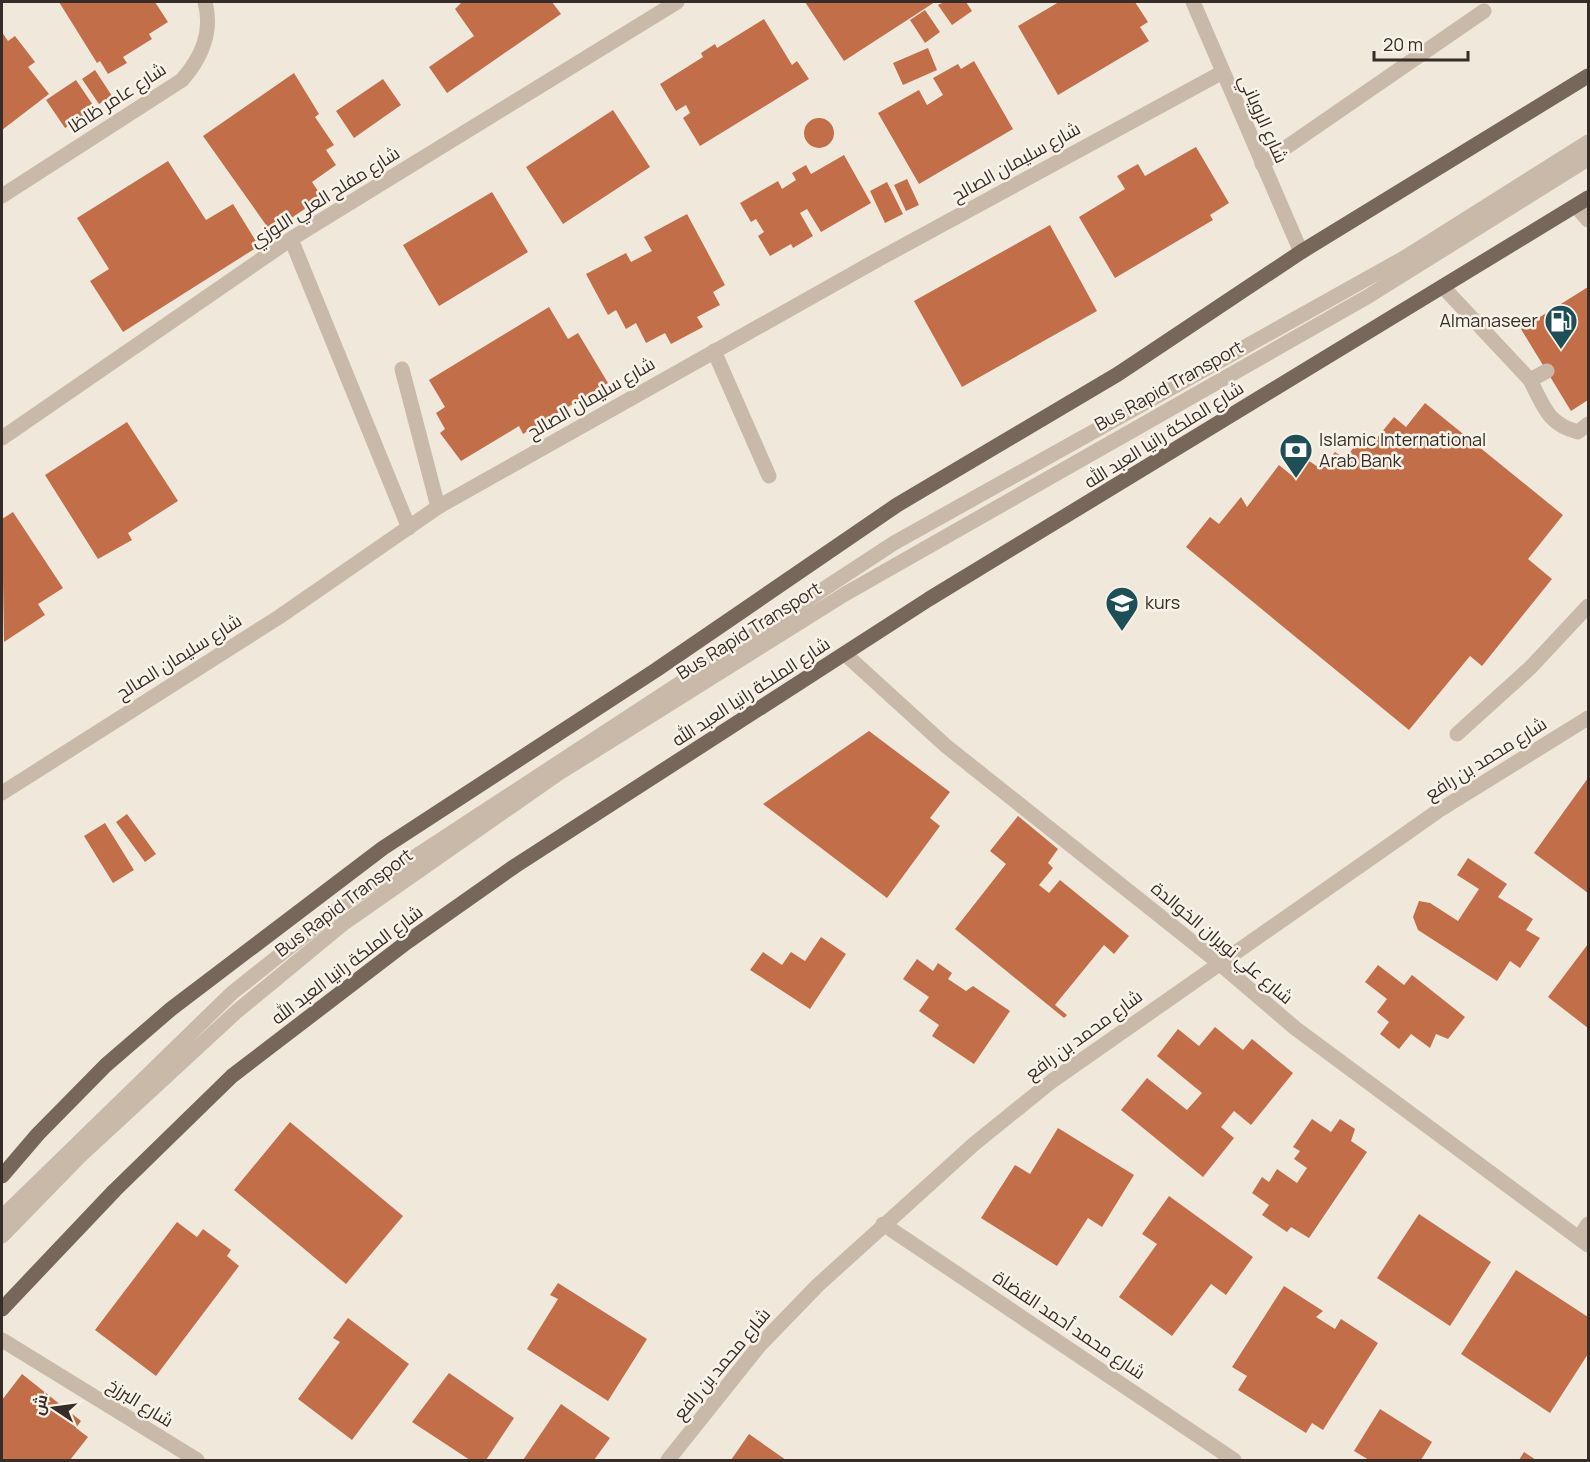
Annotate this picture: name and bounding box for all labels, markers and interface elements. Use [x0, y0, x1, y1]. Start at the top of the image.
scale bar [1374, 24, 1468, 62]
text: 20 m [1383, 32, 1423, 56]
street label: شارع عامر ظاظا [63, 56, 171, 139]
street label: شارع الروياني [1231, 71, 1294, 168]
street label: شارع سليمان الصالح [947, 116, 1085, 207]
street label: شارع مفلح العلي اللوزي [245, 140, 405, 255]
fuel station icon: Almanaseer [1543, 303, 1579, 350]
place label: Almanaseer [1439, 308, 1539, 332]
street label: Bus Rapid Transport [1090, 334, 1247, 436]
street label: شارع سليمان الصالح [522, 351, 659, 444]
street label: شارع الملكة رانيا العبد الله [1079, 375, 1248, 494]
place label: Islamic International Arab Bank [1319, 427, 1486, 472]
bank icon: Islamic International Arab Bank [1278, 432, 1314, 479]
street label: Bus Rapid Transport [672, 576, 825, 684]
school or university icon: kurs [1104, 585, 1140, 632]
place label: kurs [1145, 590, 1180, 614]
street label: شارع سليمان الصالح [111, 608, 246, 705]
street label: شارع الملكة رانيا العبد الله [667, 631, 835, 752]
street label: شارع محمد بن رافع [1420, 711, 1551, 806]
street label: Bus Rapid Transport [270, 843, 417, 962]
street label: شارع علي نويران الخوالدة [1145, 876, 1299, 1011]
street label: شارع الملكة رانيا العبد الله [266, 899, 428, 1030]
street label: شارع محمد بن رافع [1020, 984, 1147, 1086]
street label: شارع محمد أحمد القضاة [988, 1264, 1150, 1385]
street label: شارع محمد بن رافع [667, 1302, 776, 1425]
street label: شارع البرزخ [102, 1372, 178, 1433]
north arrow [24, 1378, 84, 1438]
text: ش [26, 1392, 52, 1417]

